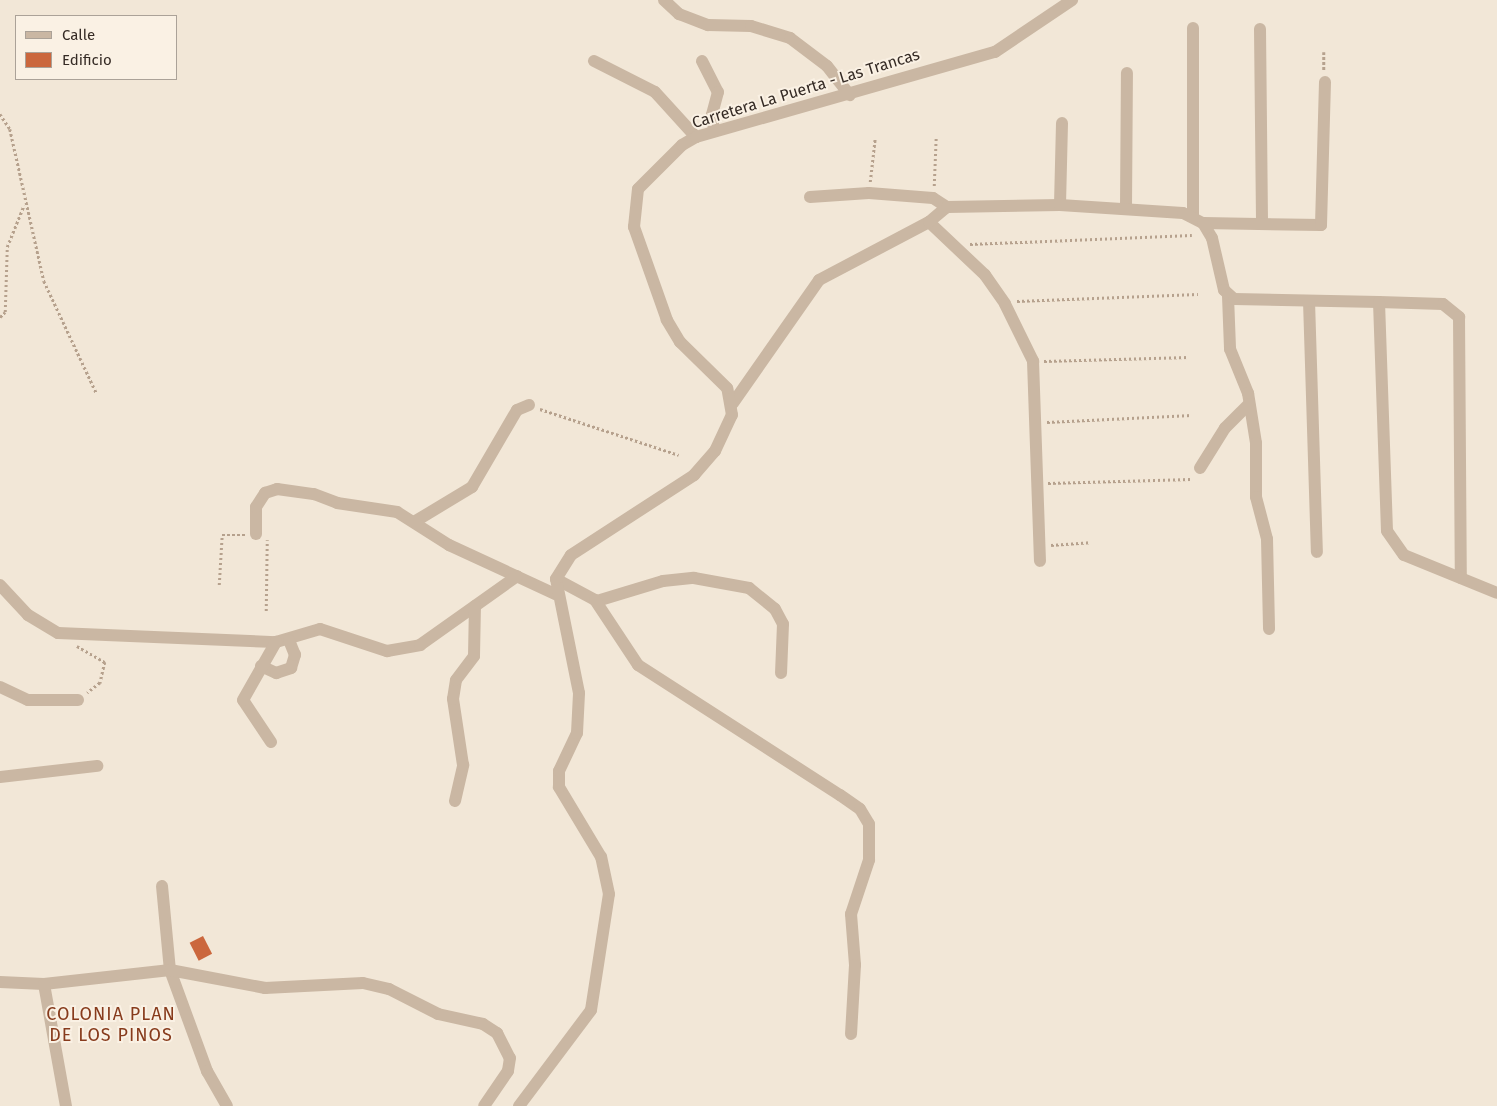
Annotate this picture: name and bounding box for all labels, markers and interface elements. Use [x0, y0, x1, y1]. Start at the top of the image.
legend [15, 15, 178, 80]
text: Calle [62, 26, 95, 44]
street label: Carretera La Puerta - Las Trancas [690, 45, 922, 133]
text: Edificio [62, 51, 112, 69]
district label: COLONIA PLAN DE LOS PINOS [45, 1004, 177, 1046]

